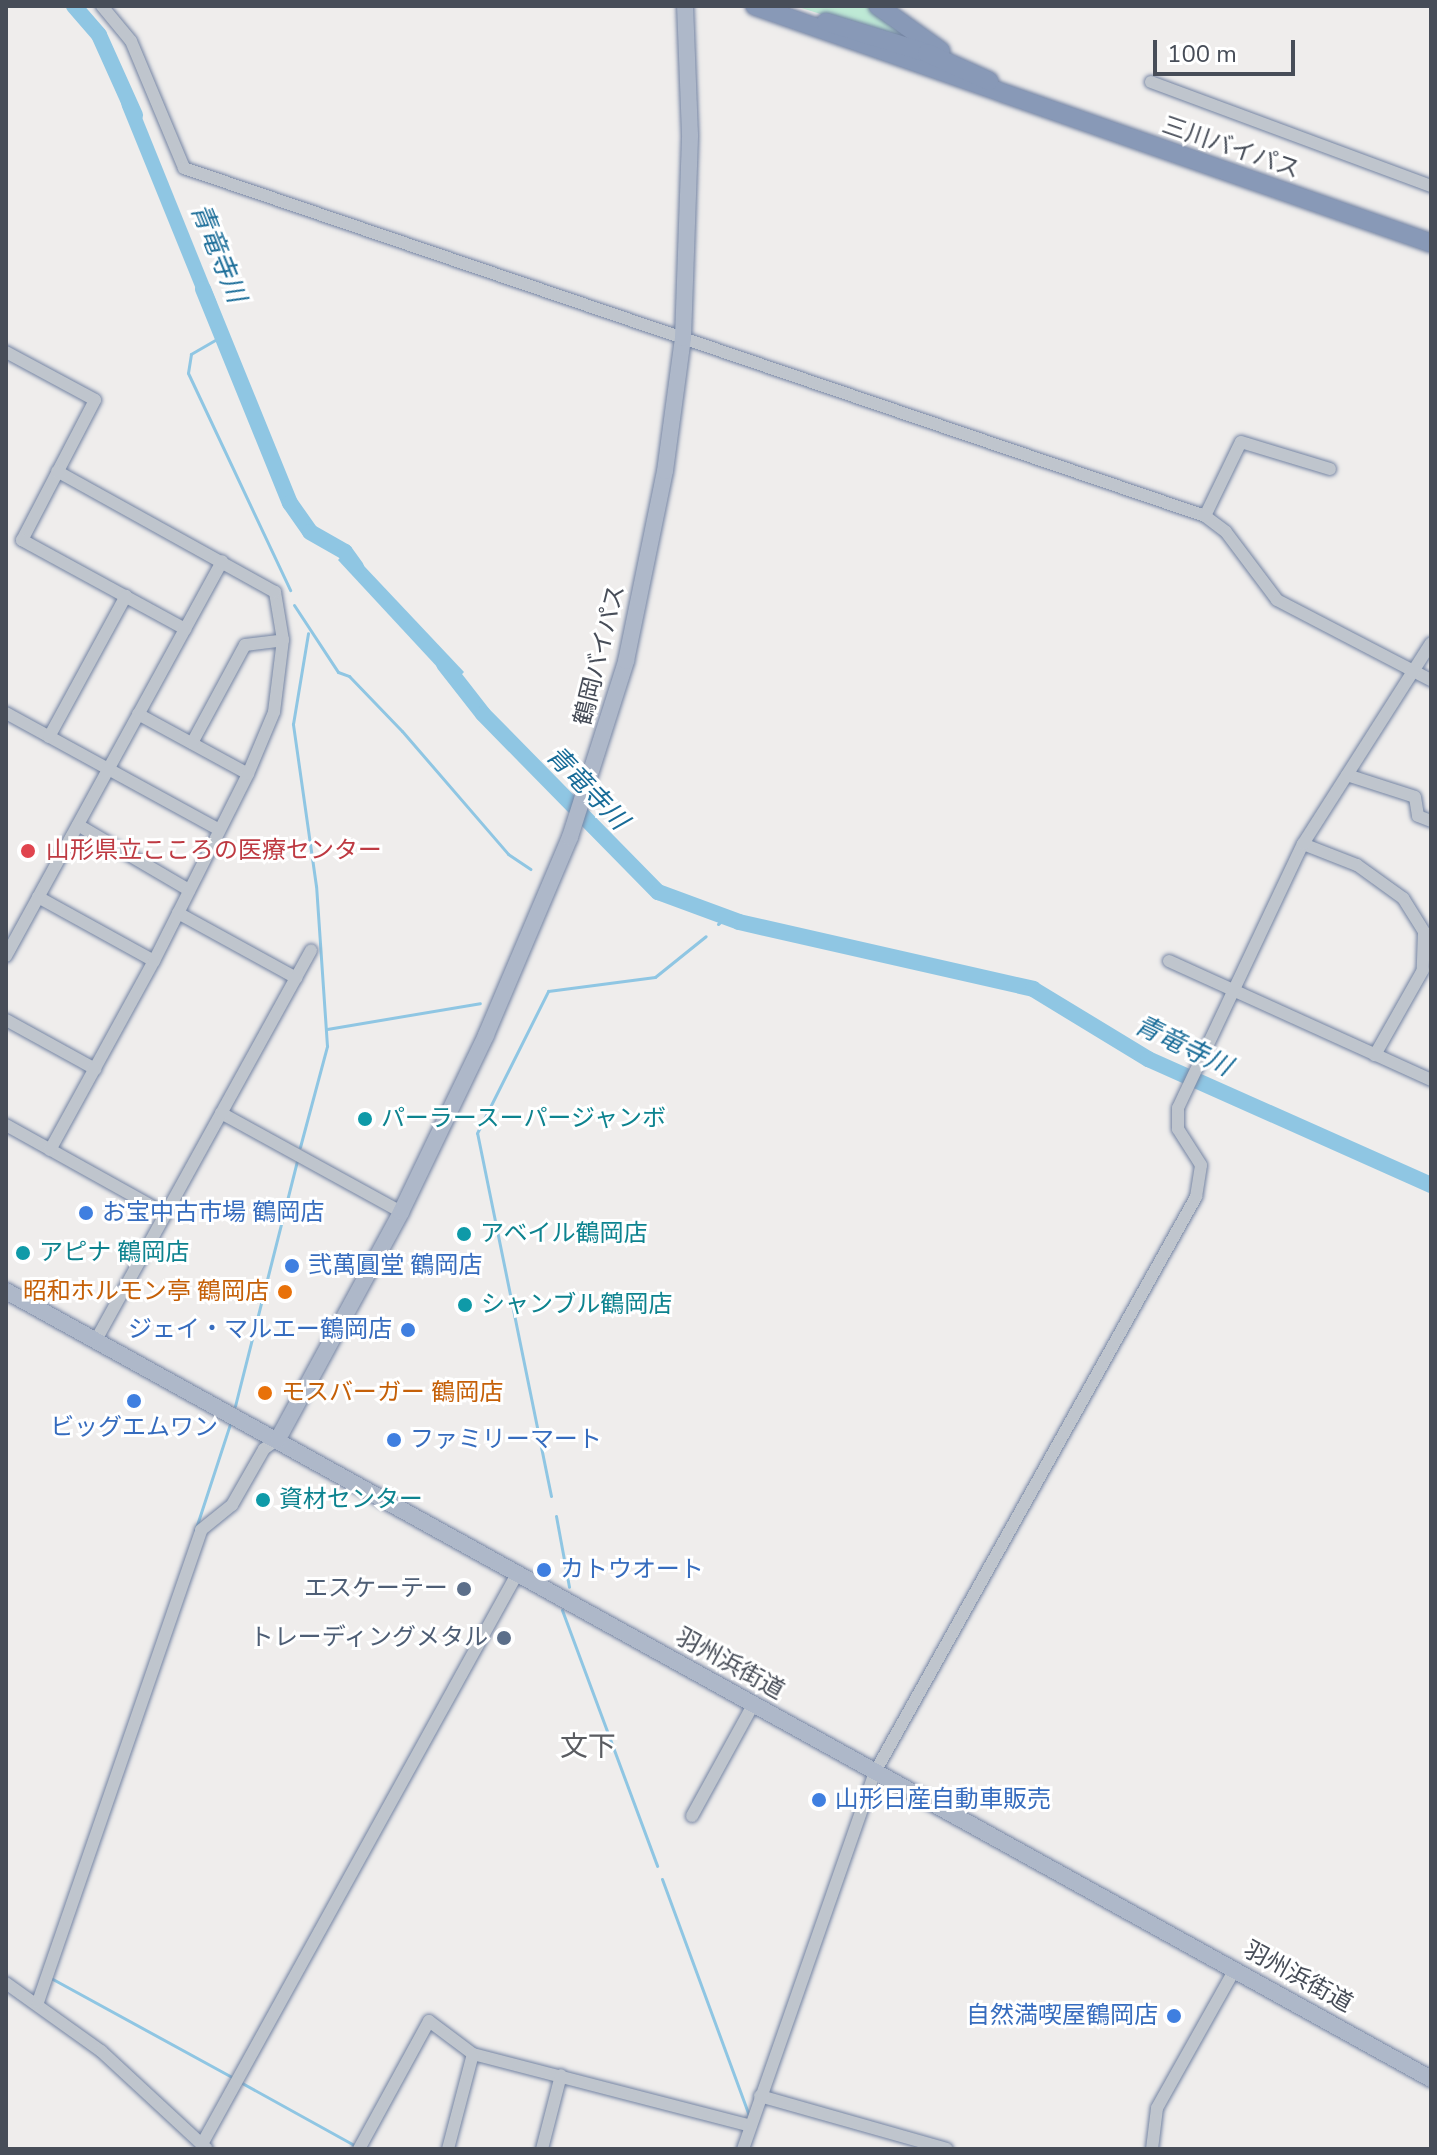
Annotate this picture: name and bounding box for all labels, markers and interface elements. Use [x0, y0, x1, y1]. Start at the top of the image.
scale bar [1157, 24, 1299, 74]
text: 100 m [1167, 38, 1237, 70]
street label: 三川バイパス [1158, 111, 1304, 185]
water label: 青竜寺川 [184, 199, 252, 307]
street label: 鶴岡バイパス [569, 582, 631, 728]
water label: 青竜寺川 [540, 740, 634, 836]
place label: 山形県立こころの医療センター [46, 837, 382, 865]
marker: 山形県立こころの医療センター [17, 840, 39, 862]
water label: 青竜寺川 [1129, 1009, 1237, 1083]
place label: パーラースーパージャンボ [381, 1105, 669, 1133]
marker: パーラースーパージャンボ [356, 1110, 374, 1128]
place label: お宝中古市場 鶴岡店 [102, 1199, 324, 1227]
marker: お宝中古市場 鶴岡店 [77, 1204, 95, 1222]
place label: アベイル鶴岡店 [480, 1220, 648, 1248]
marker: アベイル鶴岡店 [455, 1225, 473, 1243]
place label: アピナ 鶴岡店 [39, 1239, 189, 1267]
marker: アピナ 鶴岡店 [14, 1244, 32, 1262]
place label: 弐萬圓堂 鶴岡店 [308, 1252, 482, 1280]
marker: 弐萬圓堂 鶴岡店 [283, 1257, 301, 1275]
place label: 昭和ホルモン亭 鶴岡店 [23, 1278, 269, 1306]
marker: 昭和ホルモン亭 鶴岡店 [276, 1283, 294, 1301]
place label: シャンブル鶴岡店 [481, 1291, 673, 1319]
marker: シャンブル鶴岡店 [456, 1296, 474, 1314]
place label: ジェイ・マルエー鶴岡店 [128, 1316, 392, 1344]
marker: ジェイ・マルエー鶴岡店 [399, 1321, 417, 1339]
place label: モスバーガー 鶴岡店 [281, 1379, 503, 1407]
marker: モスバーガー 鶴岡店 [256, 1384, 274, 1402]
marker: ビッグエムワン [125, 1392, 143, 1410]
place label: ビッグエムワン [50, 1414, 218, 1442]
place label: ファミリーマート [410, 1426, 602, 1454]
marker: ファミリーマート [385, 1431, 403, 1449]
place label: 資材センター [279, 1486, 423, 1514]
marker: 資材センター [254, 1491, 272, 1509]
place label: カトウオート [560, 1556, 704, 1584]
marker: カトウオート [535, 1561, 553, 1579]
place label: エスケーテー [304, 1575, 448, 1603]
marker: エスケーテー [455, 1580, 473, 1598]
street label: 羽州浜街道 [671, 1622, 789, 1706]
place label: トレーディングメタル [248, 1624, 488, 1652]
marker: トレーディングメタル [495, 1629, 513, 1647]
district label: 文下 [560, 1730, 616, 1764]
place label: 山形日産自動車販売 [835, 1786, 1051, 1814]
marker: 山形日産自動車販売 [810, 1791, 828, 1809]
street label: 羽州浜街道 [1239, 1935, 1357, 2019]
place label: 自然満喫屋鶴岡店 [966, 2002, 1158, 2030]
marker: 自然満喫屋鶴岡店 [1165, 2007, 1183, 2025]

